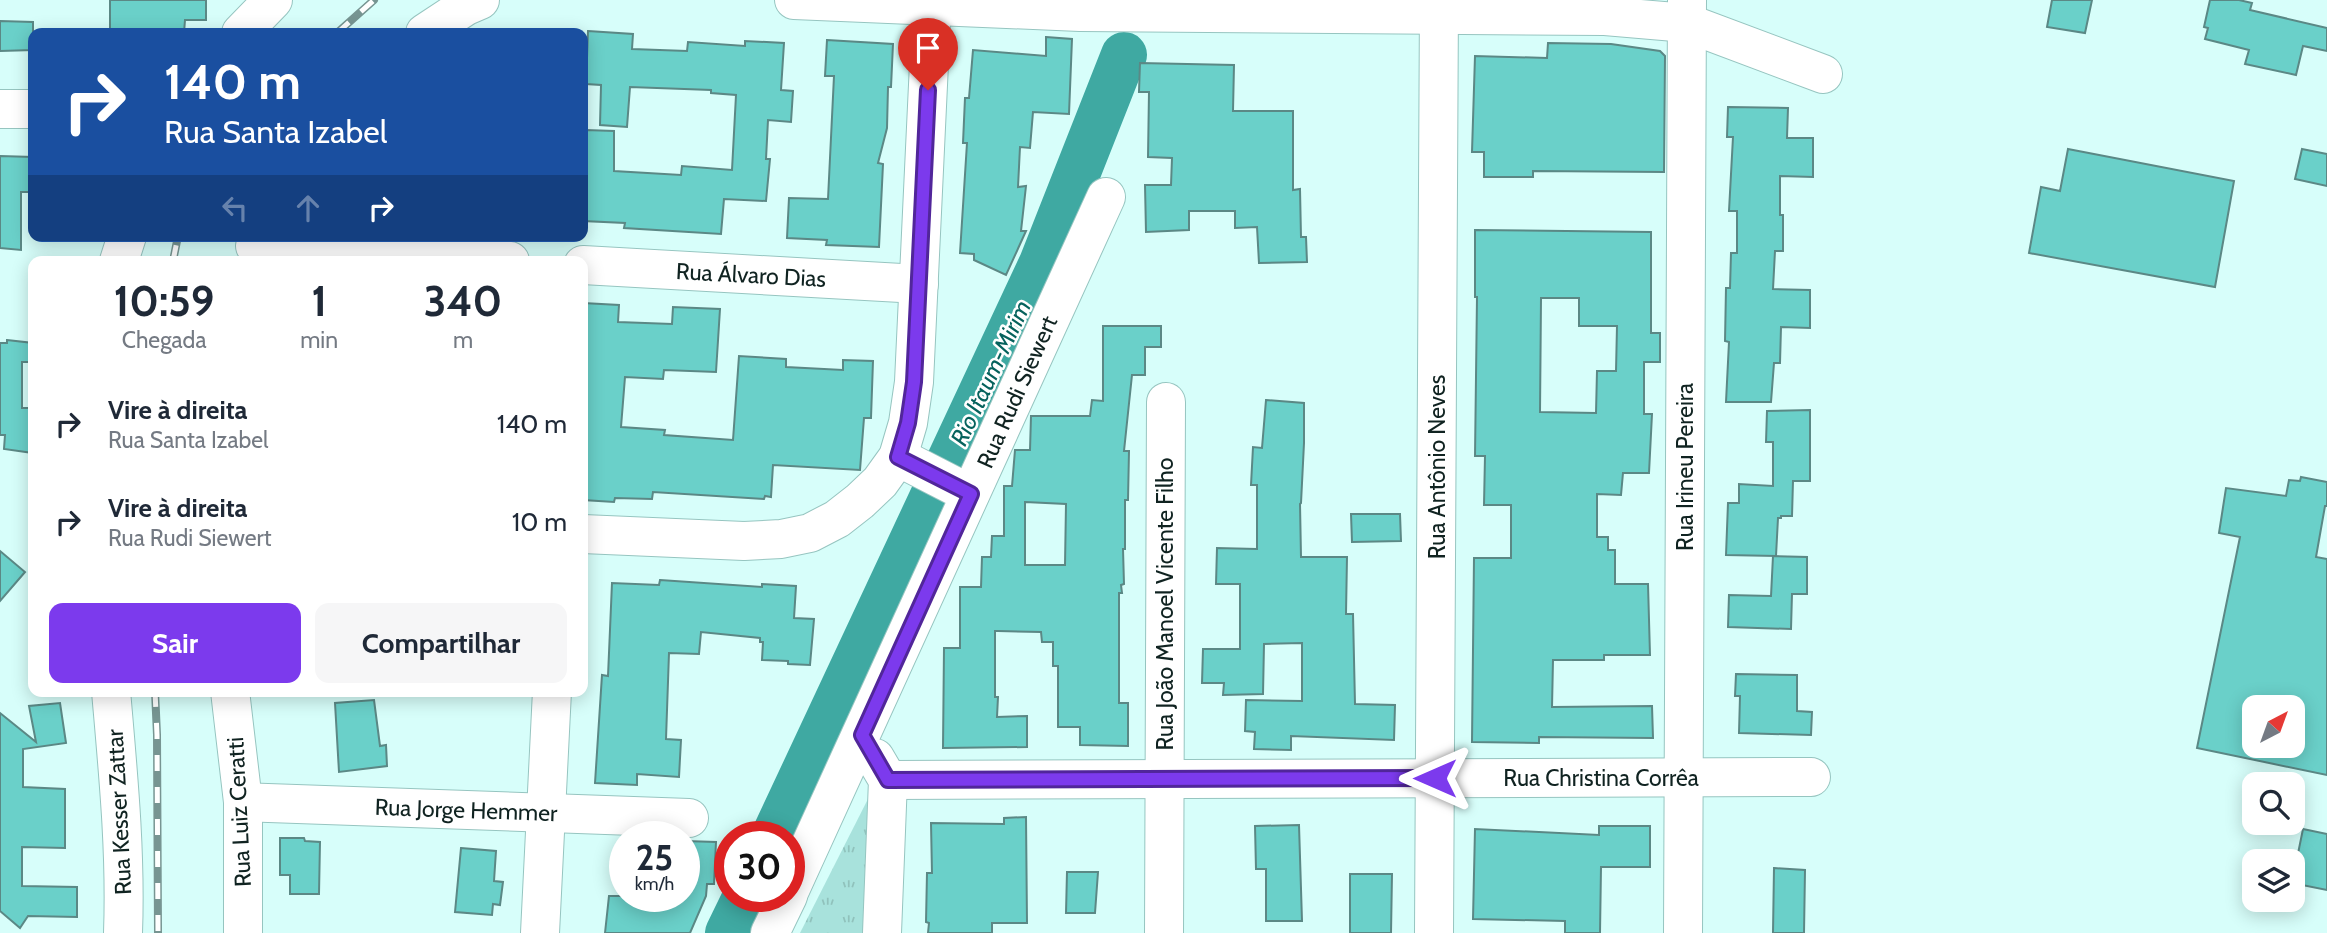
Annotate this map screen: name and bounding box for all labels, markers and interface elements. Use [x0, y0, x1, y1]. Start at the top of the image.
pin [898, 18, 958, 90]
icon: arrive [909, 29, 947, 67]
text: 140 m [164, 52, 301, 111]
icon: right [49, 56, 140, 147]
text: Rua Santa Izabel [164, 112, 387, 151]
icon: left [216, 189, 254, 227]
icon: ahead [289, 189, 327, 227]
icon: right [362, 189, 400, 227]
street label: Rua Álvaro Dias [675, 256, 827, 293]
text: 10:59 [114, 275, 214, 327]
text: 1 [311, 275, 327, 327]
text: 340 [424, 275, 502, 327]
water label: Rio Itaum-Mirim [944, 296, 1037, 450]
street label: Rua Rudi Siewert [971, 311, 1063, 472]
text: Chegada [122, 326, 206, 354]
text: min [300, 326, 338, 354]
text: m [453, 326, 473, 354]
street label: Rua Antônio Neves [1423, 375, 1451, 559]
street label: Rua Irineu Pereira [1671, 383, 1699, 551]
text: Vire à direita [108, 394, 248, 426]
icon: right [49, 405, 87, 443]
text: 140 m [497, 408, 567, 440]
text: Rua Santa Izabel [108, 426, 268, 454]
street label: Rua João Manoel Vicente Filho [1151, 458, 1179, 750]
text: Vire à direita [108, 492, 248, 524]
icon: right [49, 503, 87, 541]
text: 10 m [512, 506, 567, 538]
text: Rua Rudi Siewert [108, 524, 272, 552]
button: Sair [49, 603, 301, 683]
button: Compartilhar [315, 603, 567, 683]
north arrow [2242, 695, 2305, 758]
map controls [2242, 695, 2305, 912]
street label: Rua Kesser Zattar [101, 728, 137, 896]
street label: Rua Luiz Ceratti [221, 736, 257, 888]
position arrow [1398, 741, 1472, 815]
street label: Rua Christina Corrêa [1503, 764, 1699, 792]
button: search [2242, 772, 2305, 835]
street label: Rua Jorge Hemmer [374, 793, 558, 827]
speed limit sign: 30 [714, 821, 805, 912]
text: 25 [636, 836, 673, 879]
button: layers [2242, 849, 2305, 912]
text: km/h [635, 873, 674, 895]

